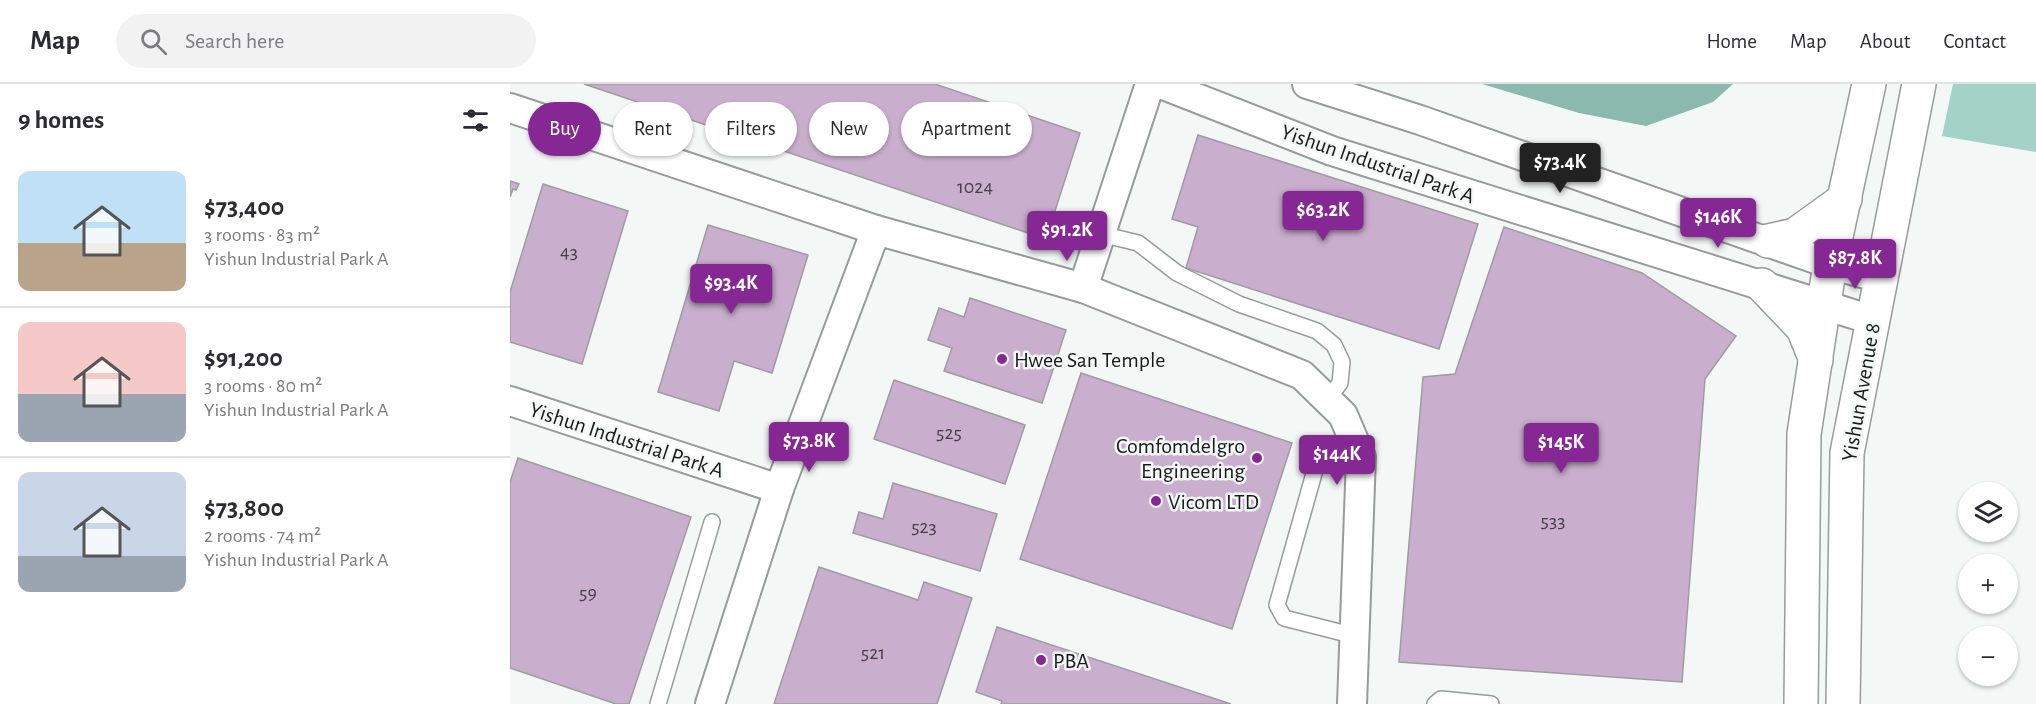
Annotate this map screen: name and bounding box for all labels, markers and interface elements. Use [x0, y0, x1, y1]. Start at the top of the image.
search box [116, 14, 536, 68]
icon: search [137, 25, 170, 58]
text: Map [30, 27, 80, 55]
text: Search here [185, 30, 284, 52]
text: Home [1706, 31, 1757, 52]
text: Map [1790, 31, 1827, 52]
text: About [1860, 31, 1910, 52]
text: Contact [1943, 31, 2006, 52]
chip: Buy [528, 102, 601, 156]
chip: Rent [613, 102, 693, 156]
chip: Filters [705, 102, 797, 156]
chip: New [809, 102, 889, 156]
chip: Apartment [901, 102, 1032, 156]
icon: filters [459, 104, 492, 137]
text: 9 homes [18, 107, 104, 133]
street label: Yishun Industrial Park A [1278, 120, 1478, 207]
pin: $73.4K [1511, 143, 1609, 194]
text: $73.4K [1534, 152, 1586, 172]
house number: 1024 [957, 177, 993, 197]
pin: $63.2K [1274, 191, 1372, 242]
text: $73,400 [204, 194, 284, 220]
icon: home [66, 195, 138, 267]
pin: $146K [1676, 198, 1760, 249]
text: $63.2K [1297, 200, 1349, 220]
text: $146K [1694, 207, 1742, 227]
pin: $91.2K [1018, 211, 1116, 262]
text: $91.2K [1041, 220, 1093, 240]
text: 3 rooms · 83 m² [204, 225, 320, 245]
pin: $87.8K [1806, 239, 1904, 290]
house number: 43 [560, 242, 578, 262]
text: $87.8K [1828, 248, 1882, 268]
text: Yishun Industrial Park A [204, 249, 389, 269]
pin: $93.4K [682, 264, 780, 315]
text: $93.4K [704, 273, 758, 293]
street label: Yishun Avenue 8 [1838, 321, 1884, 463]
text: $91,200 [204, 345, 283, 371]
icon: home [66, 346, 138, 418]
place label: Hwee San Temple [1014, 349, 1166, 371]
marker: Hwee San Temple [995, 352, 1009, 366]
text: 3 rooms · 80 m² [204, 376, 322, 396]
street label: Yishun Industrial Park A [527, 398, 727, 482]
text: Yishun Industrial Park A [204, 400, 389, 420]
pin: $73.8K [760, 422, 858, 473]
house number: 525 [936, 423, 962, 443]
pin: $145K [1519, 423, 1603, 474]
text: $73.8K [783, 431, 835, 451]
text: $145K [1538, 432, 1584, 452]
place label: Comfomdelgro Engineering [1116, 435, 1245, 482]
pin: $144K [1295, 435, 1379, 486]
text: $144K [1313, 444, 1361, 464]
marker: Comfomdelgro Engineering [1250, 451, 1264, 465]
map controls [1958, 482, 2018, 686]
button: layers [1958, 482, 2018, 542]
place label: Vicom LTD [1168, 491, 1259, 513]
marker: Vicom LTD [1149, 494, 1163, 508]
text: $73,800 [204, 495, 284, 521]
icon: home [66, 496, 138, 568]
house number: 533 [1541, 511, 1565, 531]
house number: 523 [911, 517, 937, 537]
text: 2 rooms · 74 m² [204, 526, 321, 546]
text: Yishun Industrial Park A [204, 550, 389, 570]
button: + [1958, 554, 2018, 614]
house number: 59 [579, 583, 597, 603]
button: − [1958, 626, 2018, 686]
house number: 521 [861, 643, 885, 663]
place label: PBA [1053, 650, 1089, 672]
marker: PBA [1034, 653, 1048, 667]

